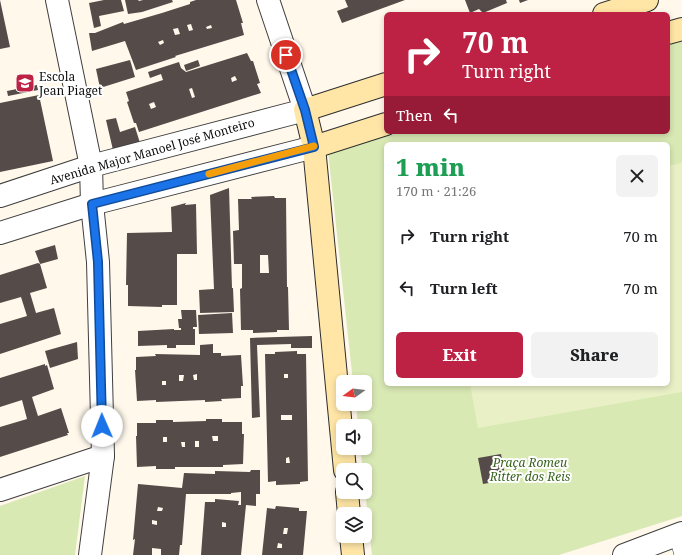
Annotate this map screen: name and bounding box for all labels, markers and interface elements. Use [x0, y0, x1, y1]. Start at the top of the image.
text: 70 m [462, 23, 529, 61]
icon: right [396, 28, 448, 80]
pin [269, 38, 303, 72]
icon: arrive [275, 44, 297, 66]
text: Turn right [462, 59, 551, 83]
place label: Escola Jean Piaget [38, 68, 102, 99]
school or university icon: Escola Jean Piaget [14, 72, 36, 94]
icon: left [440, 104, 462, 126]
text: Then [396, 105, 432, 125]
street label: Avenida Major Manoel José Monteiro [48, 114, 256, 188]
text: 1 min [396, 150, 465, 183]
button: close [616, 155, 658, 197]
text: 170 m · 21:26 [396, 182, 476, 200]
icon: right [396, 225, 418, 247]
text: Turn right [430, 226, 509, 246]
text: 70 m [623, 226, 658, 246]
icon: left [396, 277, 418, 299]
text: Turn left [430, 278, 498, 298]
text: 70 m [623, 278, 658, 298]
button: Exit [396, 332, 523, 378]
button: Share [531, 332, 658, 378]
north arrow [336, 375, 372, 411]
map controls [336, 375, 372, 543]
position arrow [81, 405, 123, 447]
button: sound [336, 419, 372, 455]
park label: Praça Romeu Ritter dos Reis [489, 454, 571, 485]
button: search [336, 463, 372, 499]
button: layers [336, 507, 372, 543]

